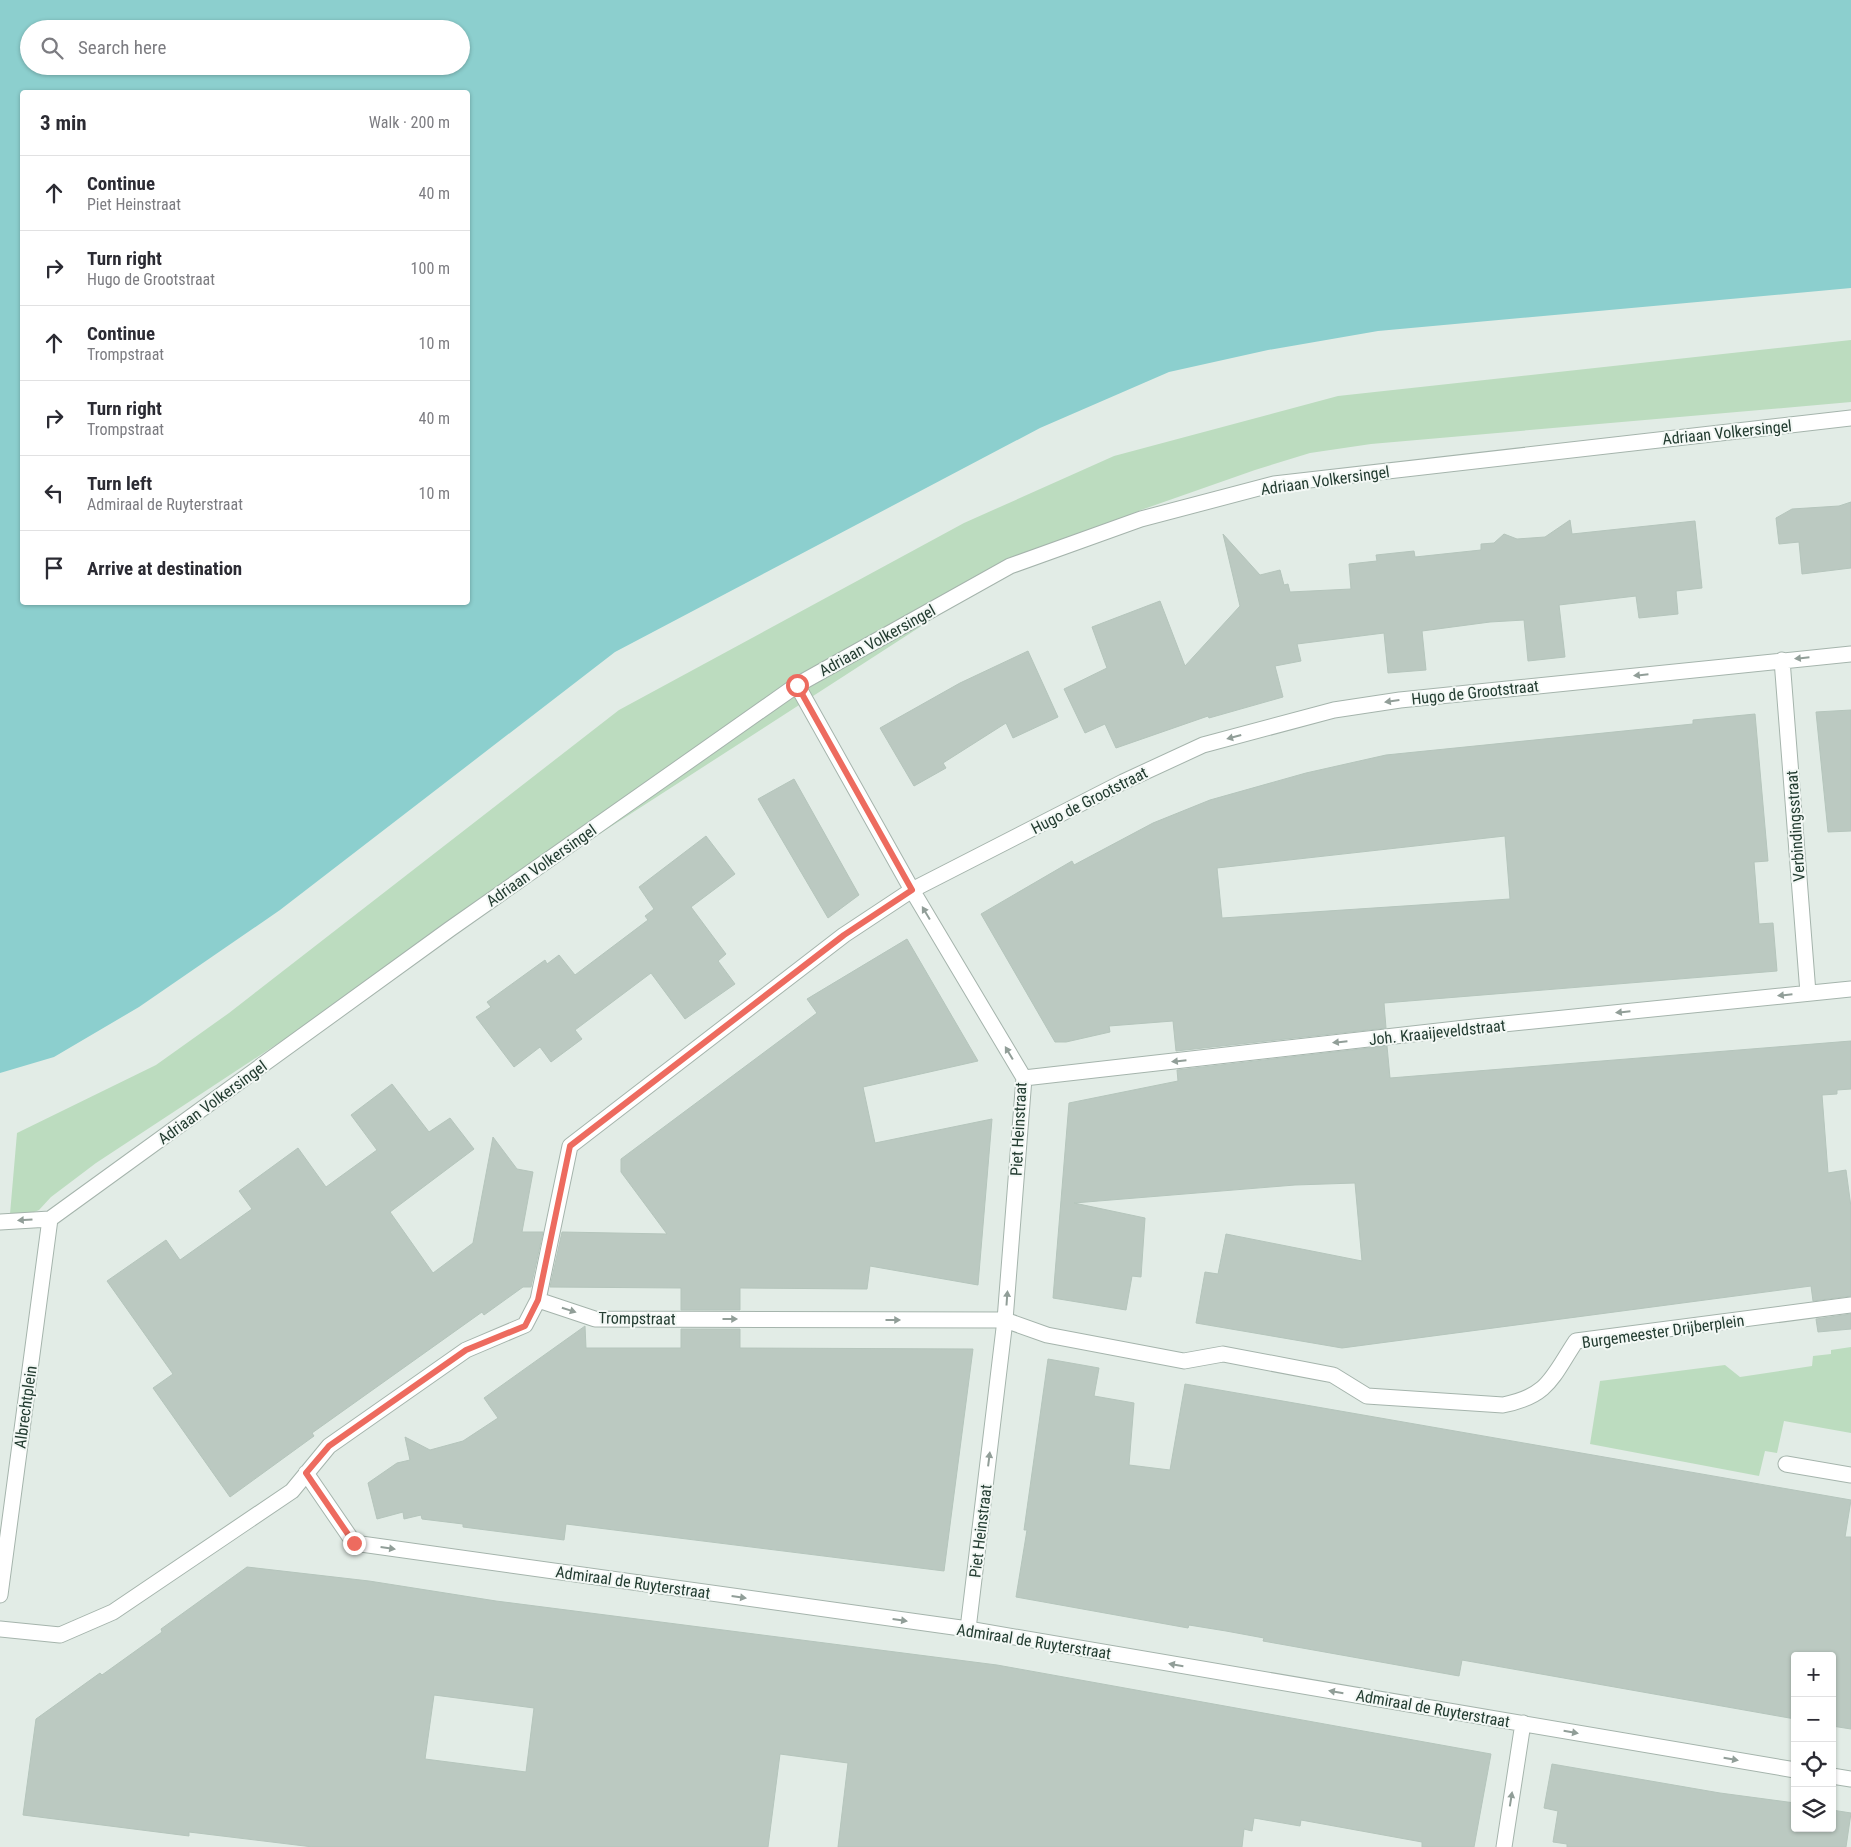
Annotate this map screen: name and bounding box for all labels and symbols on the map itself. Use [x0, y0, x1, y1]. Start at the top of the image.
street label: Adriaan Volkersingel [1661, 416, 1793, 449]
street label: Adriaan Volkersingel [1259, 462, 1391, 499]
street label: Adriaan Volkersingel [816, 601, 939, 680]
one-way arrow [1794, 654, 1810, 662]
one-way arrow [1633, 671, 1649, 679]
route start [786, 674, 809, 697]
street label: Hugo de Grootstraat [1410, 676, 1540, 709]
one-way arrow [1384, 698, 1400, 706]
one-way arrow [1226, 733, 1241, 741]
street label: Hugo de Grootstraat [1028, 763, 1151, 838]
street label: Verbindingsstraat [1782, 769, 1809, 882]
street label: Adriaan Volkersingel [483, 820, 600, 910]
one-way arrow [921, 907, 930, 920]
one-way arrow [1777, 991, 1793, 999]
one-way arrow [1615, 1008, 1631, 1016]
street label: Joh. Kraaijeveldstraat [1368, 1016, 1507, 1049]
one-way arrow [1332, 1038, 1348, 1046]
one-way arrow [1004, 1046, 1013, 1059]
street label: Adriaan Volkersingel [154, 1057, 270, 1148]
one-way arrow [1170, 1057, 1186, 1065]
street label: Piet Heinstraat [1007, 1081, 1030, 1176]
one-way arrow [17, 1217, 33, 1225]
one-way arrow [1004, 1290, 1012, 1306]
one-way arrow [562, 1306, 577, 1314]
street label: Trompstraat [598, 1308, 676, 1329]
street label: Burgemeester Drijberplein [1581, 1311, 1745, 1352]
one-way arrow [722, 1315, 738, 1323]
one-way arrow [885, 1316, 901, 1324]
street label: Albrechtplein [10, 1364, 41, 1450]
one-way arrow [985, 1451, 993, 1467]
street label: Piet Heinstraat [965, 1483, 996, 1579]
route end [343, 1532, 366, 1555]
one-way arrow [380, 1544, 396, 1552]
street label: Admiraal de Ruyterstraat [554, 1562, 712, 1603]
one-way arrow [731, 1594, 747, 1602]
one-way arrow [892, 1616, 908, 1624]
street label: Admiraal de Ruyterstraat [955, 1620, 1113, 1663]
one-way arrow [1168, 1660, 1184, 1668]
street label: Admiraal de Ruyterstraat [1355, 1686, 1512, 1731]
one-way arrow [1328, 1687, 1344, 1695]
one-way arrow [1563, 1728, 1579, 1736]
one-way arrow [1723, 1755, 1739, 1763]
one-way arrow [1507, 1790, 1515, 1806]

